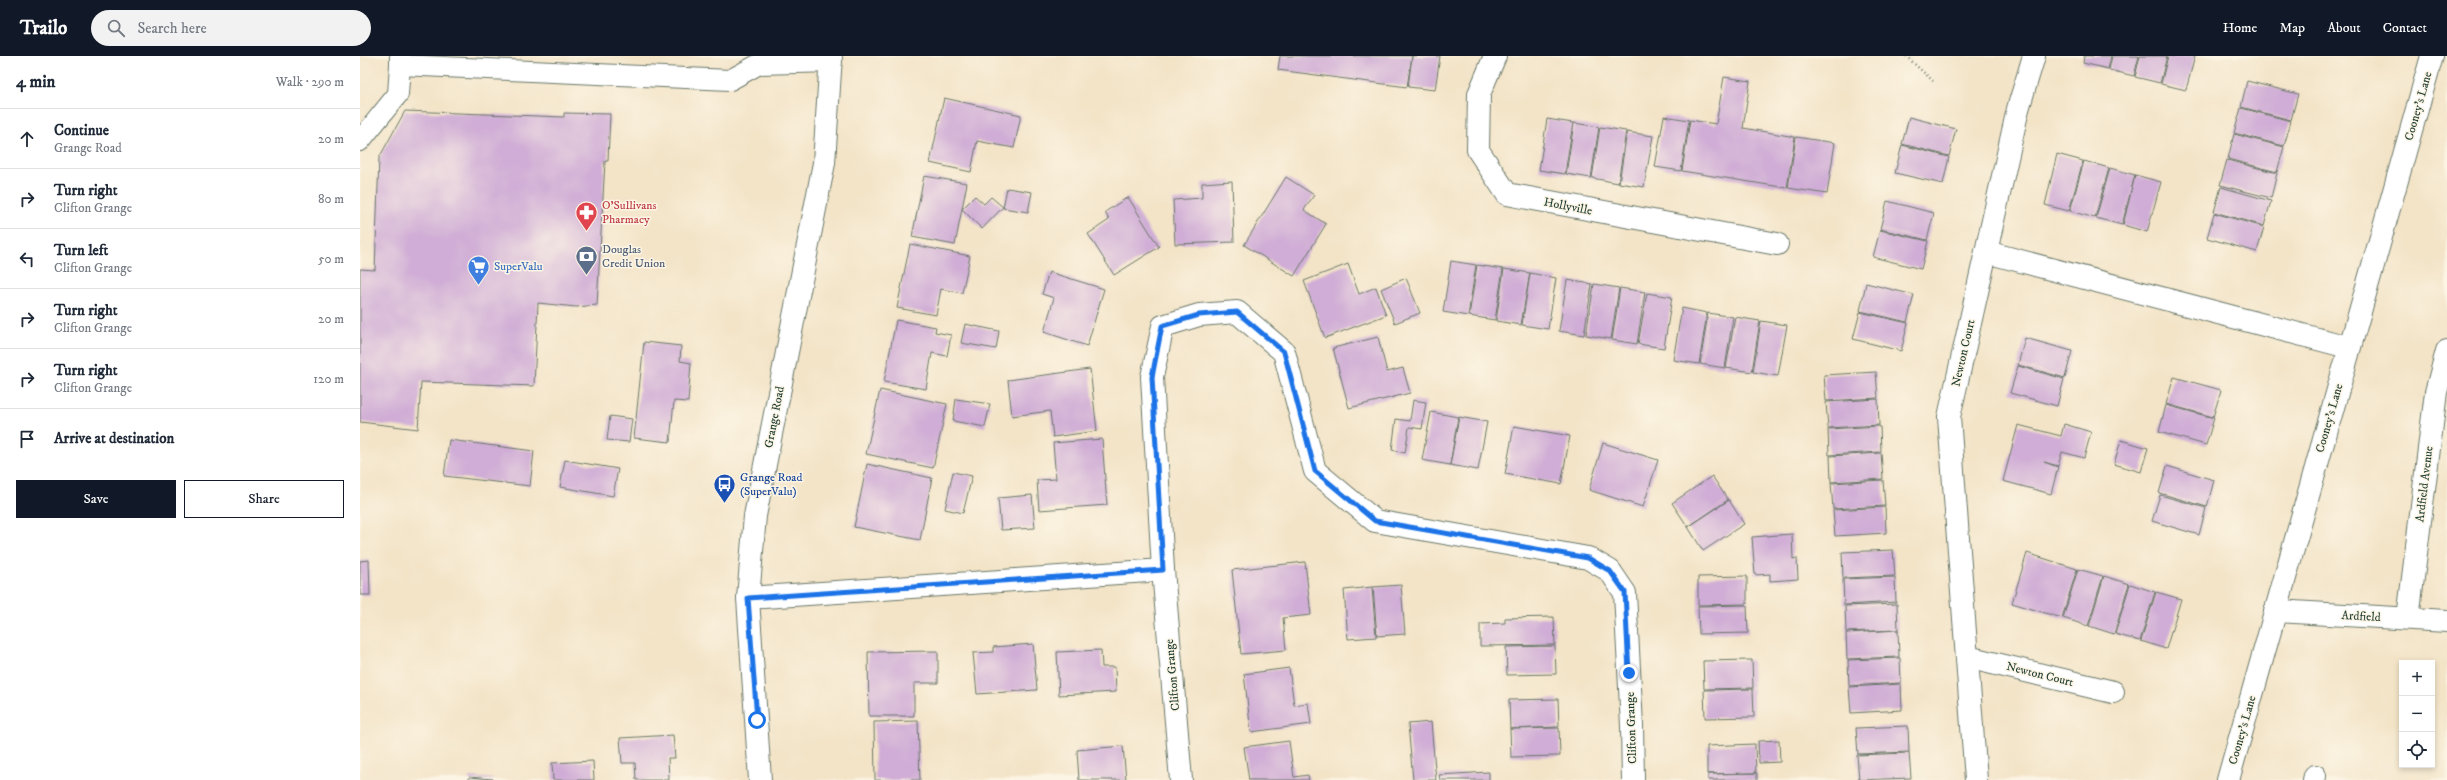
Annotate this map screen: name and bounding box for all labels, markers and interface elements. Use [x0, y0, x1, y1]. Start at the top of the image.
search box [91, 10, 371, 46]
text: Trailo [20, 17, 67, 40]
icon: search [105, 17, 127, 39]
text: Search here [137, 19, 207, 38]
text: Home [2223, 19, 2257, 37]
text: Map [2279, 19, 2305, 37]
text: About [2327, 19, 2361, 37]
text: Contact [2383, 19, 2427, 37]
street label: Cooney's Lane [2401, 70, 2435, 142]
text: 4 min [16, 71, 55, 93]
text: Walk · 290 m [276, 74, 344, 90]
text: Continue [54, 121, 109, 140]
icon: ahead [16, 128, 38, 150]
text: 20 m [318, 131, 344, 147]
text: Grange Road [54, 140, 122, 156]
text: Turn right [54, 181, 117, 200]
icon: right [16, 188, 38, 210]
text: 80 m [318, 191, 344, 207]
street label: Hollyville [1542, 194, 1593, 219]
place label: O'Sullivans Pharmacy [602, 198, 657, 227]
pharmacy icon: O'Sullivans Pharmacy [574, 199, 600, 232]
text: Clifton Grange [54, 200, 132, 216]
text: Turn left [54, 241, 108, 260]
place label: Douglas Credit Union [602, 242, 666, 271]
bank icon: Douglas Credit Union [573, 243, 599, 276]
icon: left [16, 248, 38, 270]
text: 50 m [318, 251, 344, 267]
supermarket icon: SuperValu [466, 253, 492, 286]
place label: SuperValu [494, 259, 543, 274]
text: Clifton Grange [54, 260, 132, 276]
text: Turn right [54, 301, 117, 320]
icon: right [16, 308, 38, 330]
text: 20 m [318, 311, 344, 327]
street label: Newton Court [1948, 318, 1979, 388]
text: Clifton Grange [54, 320, 132, 336]
text: Turn right [54, 361, 117, 380]
icon: right [16, 368, 38, 390]
text: 120 m [313, 371, 344, 387]
text: Clifton Grange [54, 380, 132, 396]
street label: Cooney's Lane [2312, 382, 2346, 454]
street label: Grange Road [761, 385, 788, 449]
icon: arrive [16, 428, 38, 450]
text: Arrive at destination [54, 429, 174, 448]
street label: Ardfield Avenue [2412, 445, 2437, 523]
place label: Grange Road (SuperValu) [740, 470, 802, 499]
bus stop icon: Grange Road (SuperValu) [712, 471, 738, 504]
button: Save [16, 480, 176, 518]
button: Share [184, 480, 344, 518]
street label: Ardfield [2341, 608, 2381, 625]
street label: Clifton Grange [1162, 638, 1183, 712]
street label: Newton Court [2005, 659, 2075, 690]
map controls [2399, 660, 2435, 768]
button: + [2399, 660, 2435, 696]
route end [1620, 664, 1638, 682]
street label: Clifton Grange [1623, 692, 1640, 764]
street label: Cooney's Lane [2225, 694, 2259, 766]
button: − [2399, 696, 2435, 732]
route start [748, 711, 766, 729]
button: locate [2399, 732, 2435, 768]

